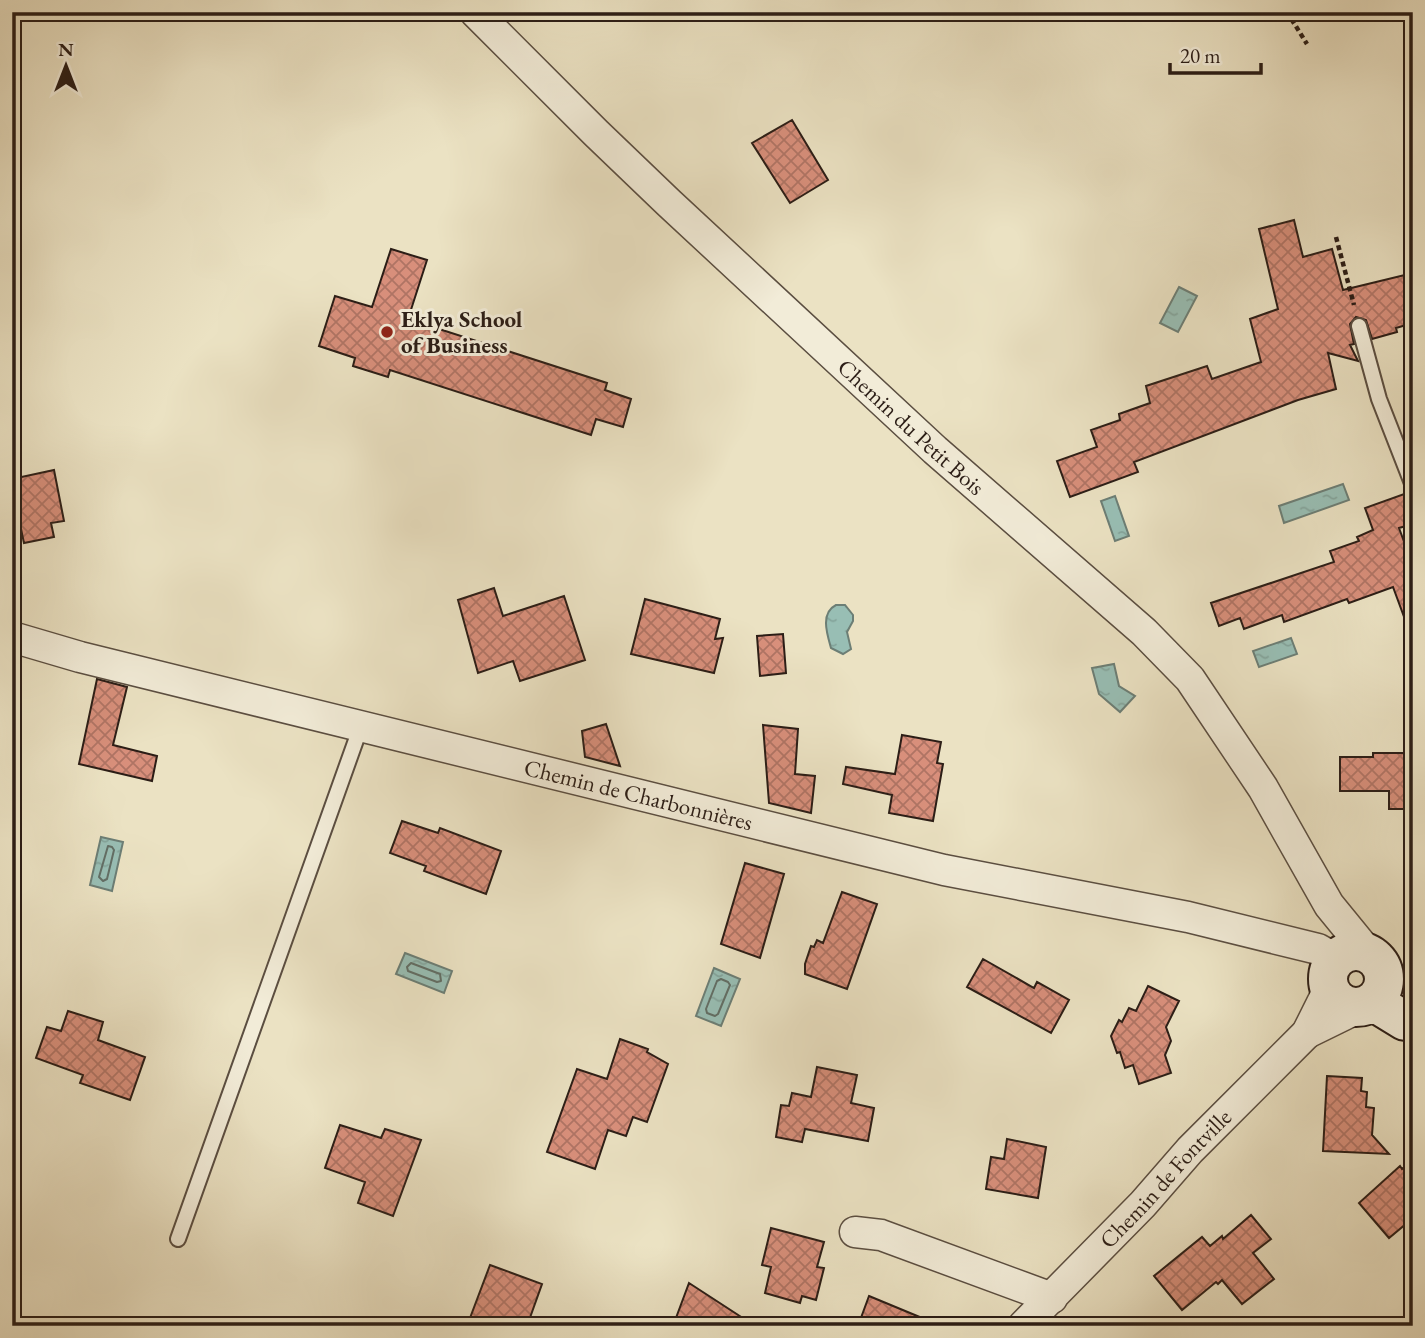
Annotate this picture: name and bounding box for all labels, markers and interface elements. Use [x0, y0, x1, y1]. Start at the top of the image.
north arrow [32, 32, 102, 102]
scale bar [1170, 32, 1260, 76]
text: N [58, 37, 74, 62]
text: 20 m [1180, 42, 1221, 69]
place label: Eklya School of Business [401, 304, 523, 360]
marker: Eklya School of Business [379, 324, 395, 340]
street label: Chemin du Petit Bois [831, 352, 991, 502]
street label: Chemin de Charbonnières [521, 752, 756, 837]
street label: Chemin de Fontville [1093, 1102, 1238, 1255]

